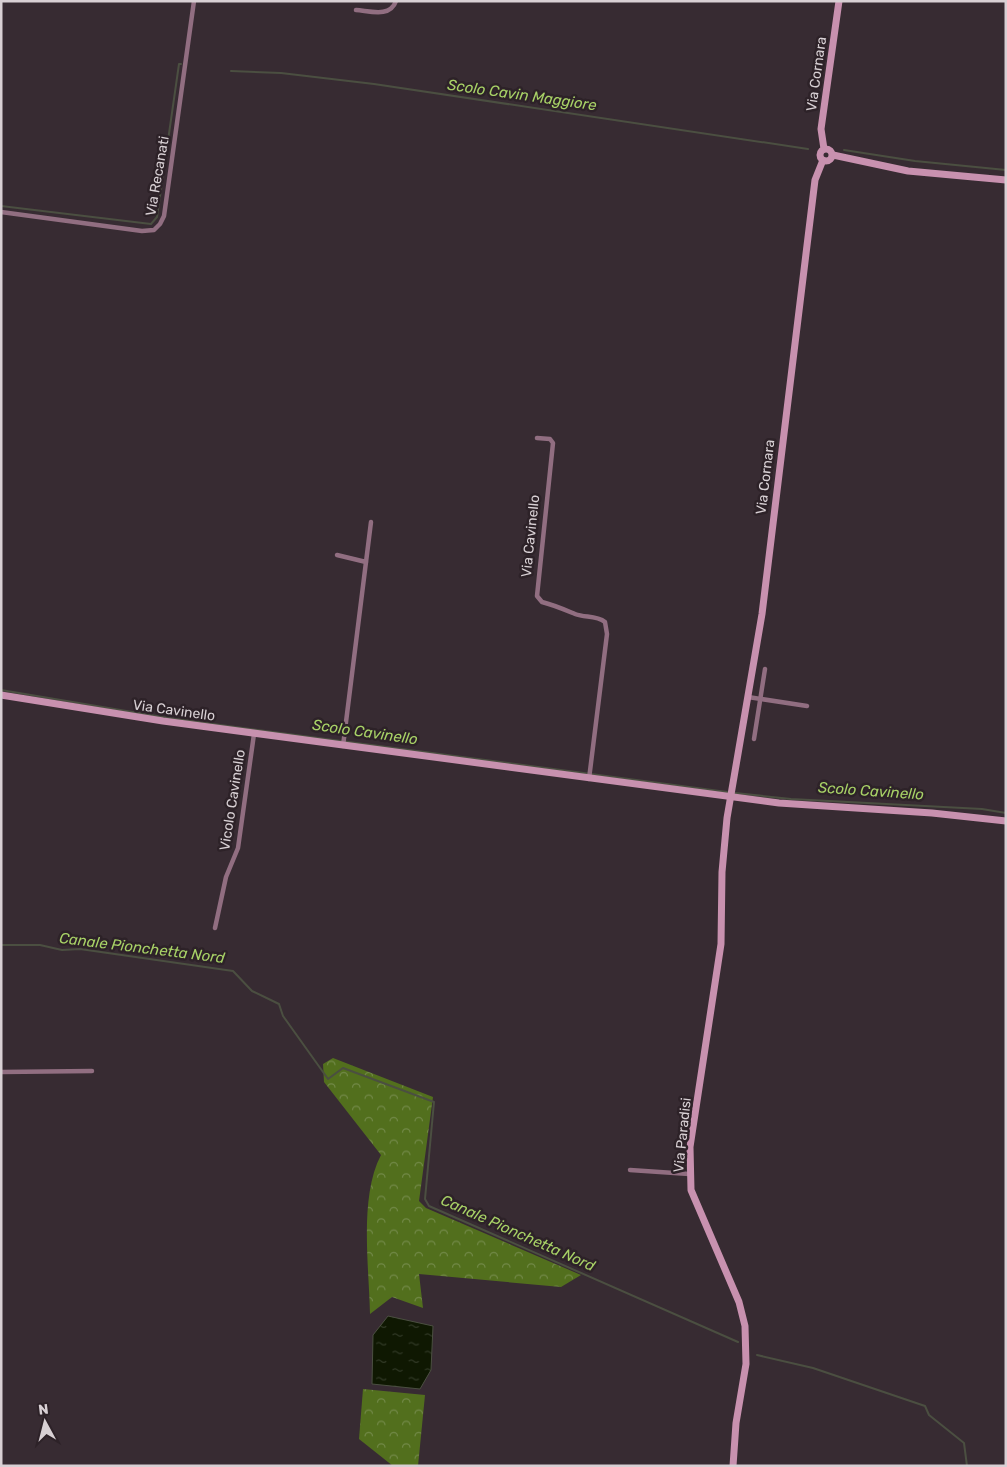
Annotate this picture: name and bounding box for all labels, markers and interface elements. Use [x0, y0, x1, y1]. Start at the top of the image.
street label: Via Cornara [803, 36, 830, 113]
water label: Scolo Cavin Maggiore [446, 76, 598, 114]
street label: Via Recanati [142, 135, 173, 217]
street label: Via Cornara [752, 439, 779, 516]
street label: Via Cavinello [518, 494, 543, 578]
street label: Via Cavinello [132, 696, 216, 725]
water label: Scolo Cavinello [311, 716, 419, 748]
street label: Vicolo Cavinello [216, 748, 249, 852]
water label: Scolo Cavinello [817, 778, 925, 804]
water label: Canale Pionchetta Nord [58, 929, 227, 967]
street label: Via Paradisi [670, 1097, 695, 1173]
water label: Canale Pionchetta Nord [438, 1191, 599, 1276]
north arrow [20, 1397, 70, 1447]
text: N [37, 1401, 50, 1419]

